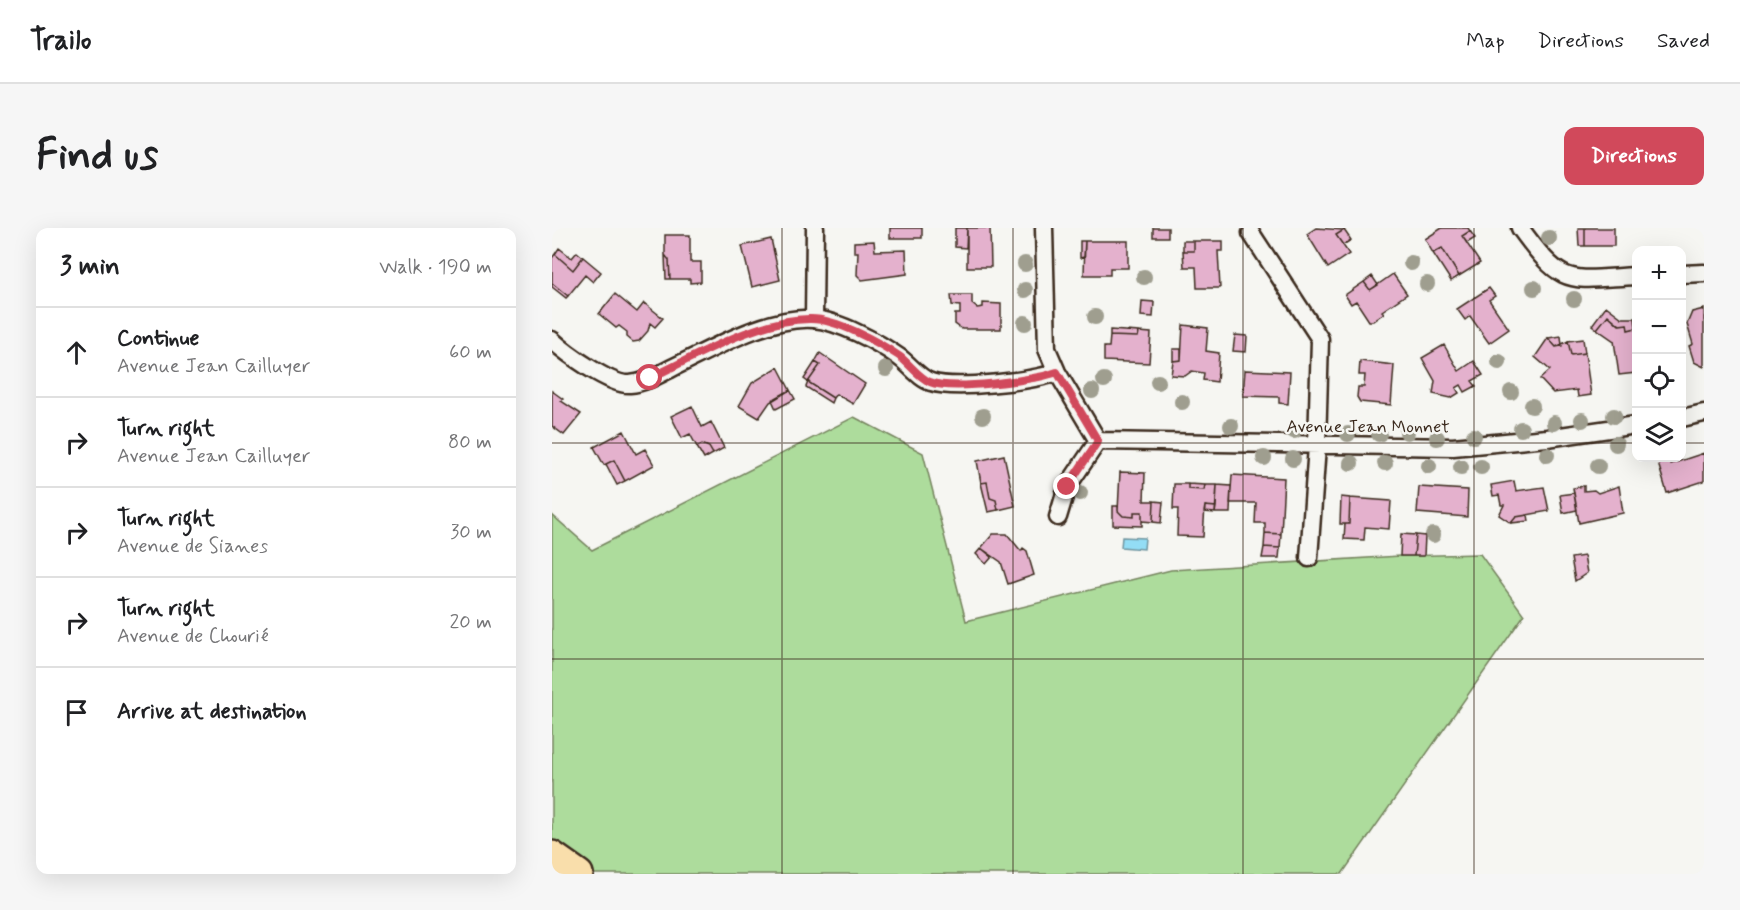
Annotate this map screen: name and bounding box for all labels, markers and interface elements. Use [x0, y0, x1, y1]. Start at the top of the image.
text: Trailo [30, 23, 91, 60]
text: Map [1466, 27, 1505, 55]
text: Directions [1538, 27, 1624, 55]
text: Saved [1657, 27, 1710, 55]
button: Directions [1564, 127, 1704, 185]
text: Find us [36, 129, 158, 184]
map controls [1632, 246, 1686, 462]
button: + [1632, 246, 1686, 300]
text: 3 min [60, 250, 120, 284]
text: Walk · 190 m [379, 254, 492, 281]
button: − [1632, 300, 1686, 354]
text: Continue [117, 325, 199, 353]
icon: ahead [60, 336, 93, 369]
text: 60 m [449, 339, 492, 366]
text: Avenue Jean Cailluyer [117, 353, 310, 380]
button: locate [1632, 354, 1686, 408]
route start [636, 364, 662, 390]
button: layers [1632, 408, 1686, 462]
text: Turn right [117, 415, 215, 443]
street label: Avenue Jean Monnet [1286, 415, 1450, 439]
icon: right [60, 426, 93, 459]
text: 80 m [448, 429, 492, 456]
text: Avenue Jean Cailluyer [117, 443, 310, 470]
route end [1053, 473, 1079, 499]
text: Turn right [117, 505, 215, 533]
icon: right [60, 516, 93, 549]
text: 30 m [450, 519, 492, 546]
text: Avenue de Sianes [117, 533, 268, 560]
text: Turn right [117, 595, 215, 623]
icon: right [60, 606, 93, 639]
text: 20 m [449, 609, 492, 636]
text: Avenue de Chourié [117, 623, 269, 650]
icon: arrive [60, 696, 93, 729]
text: Arrive at destination [117, 698, 307, 726]

